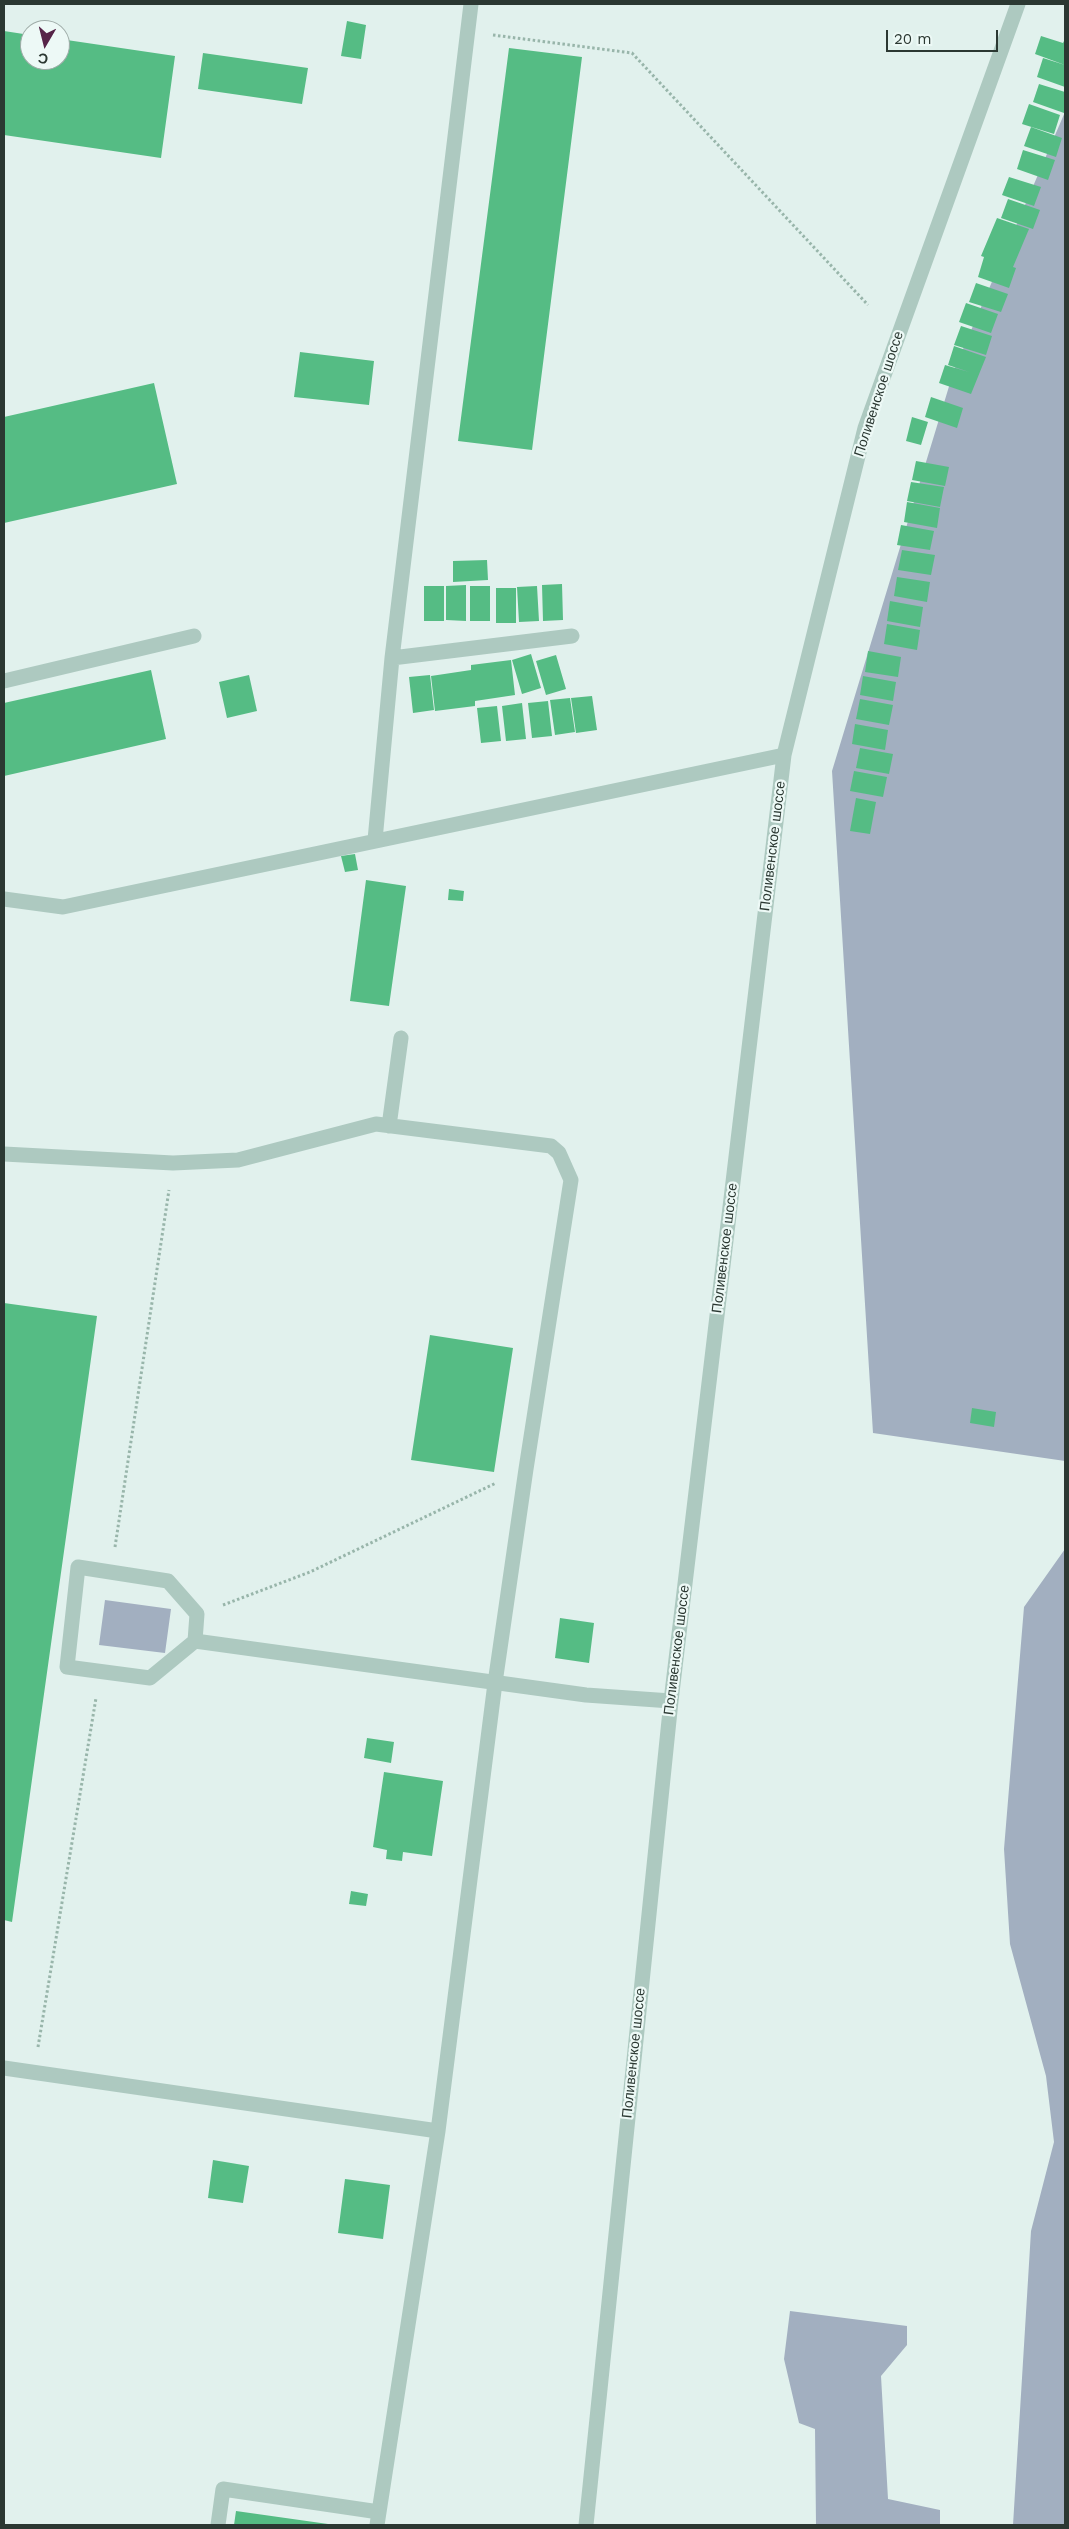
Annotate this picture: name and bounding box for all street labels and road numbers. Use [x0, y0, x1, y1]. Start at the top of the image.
street label: Поливенское шоссе [851, 329, 907, 459]
street label: Поливенское шоссе [757, 780, 789, 912]
street label: Поливенское шоссе [709, 1182, 741, 1314]
street label: Поливенское шоссе [661, 1584, 693, 1716]
street label: Поливенское шоссе [619, 1987, 649, 2119]

